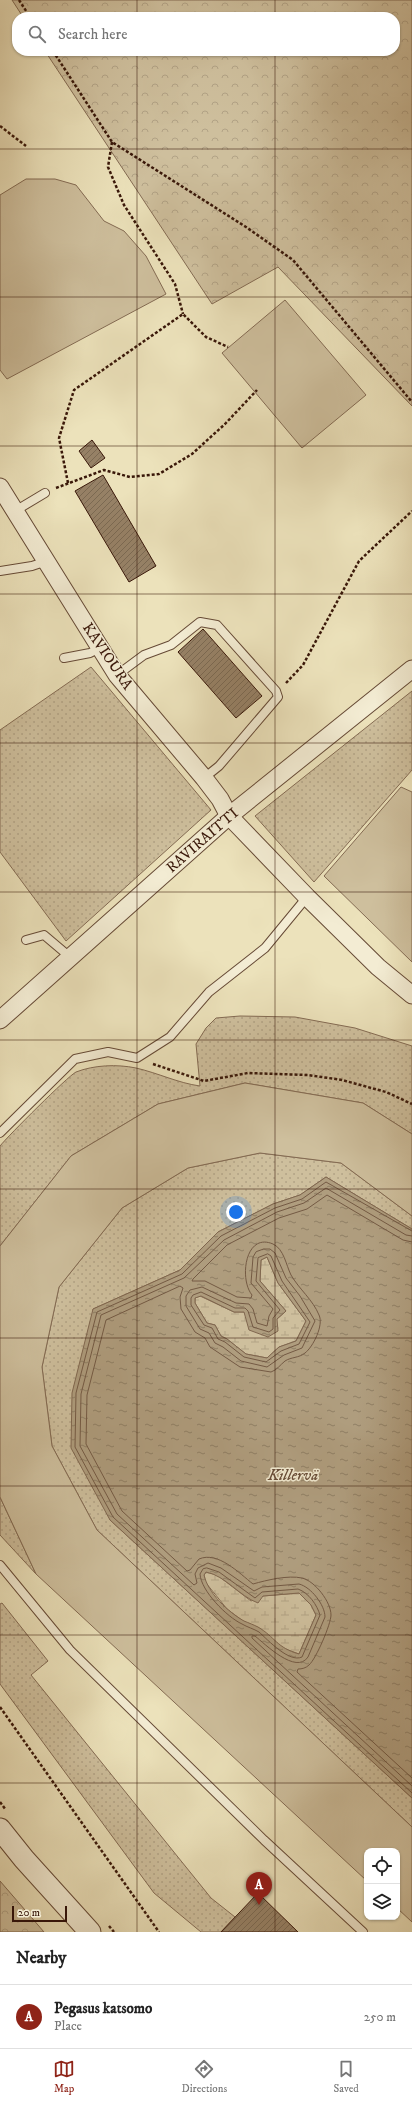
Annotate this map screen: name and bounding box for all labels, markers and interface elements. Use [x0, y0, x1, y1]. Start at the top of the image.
search box [12, 12, 400, 56]
icon: search [26, 23, 48, 45]
text: Search here [58, 25, 127, 44]
street label: KAVIOURA [78, 619, 137, 694]
street label: RAVIRAITTI [162, 804, 242, 877]
your location [226, 1202, 246, 1222]
water label: Killervä [267, 1465, 319, 1485]
map controls [364, 1848, 400, 1920]
button: locate [364, 1848, 400, 1884]
pin: A [246, 1872, 272, 1905]
button: layers [364, 1884, 400, 1920]
scale bar [12, 1904, 67, 1923]
text: 20 m [18, 1906, 40, 1920]
text: Nearby [16, 1947, 66, 1969]
text: Pegasus katsomo [54, 1999, 152, 2018]
text: A [25, 2009, 33, 2025]
text: 250 m [364, 2009, 396, 2025]
text: Place [54, 2018, 82, 2034]
tab: Map [53, 2058, 75, 2096]
tab: Directions [182, 2058, 227, 2096]
tab: Saved [334, 2058, 359, 2096]

